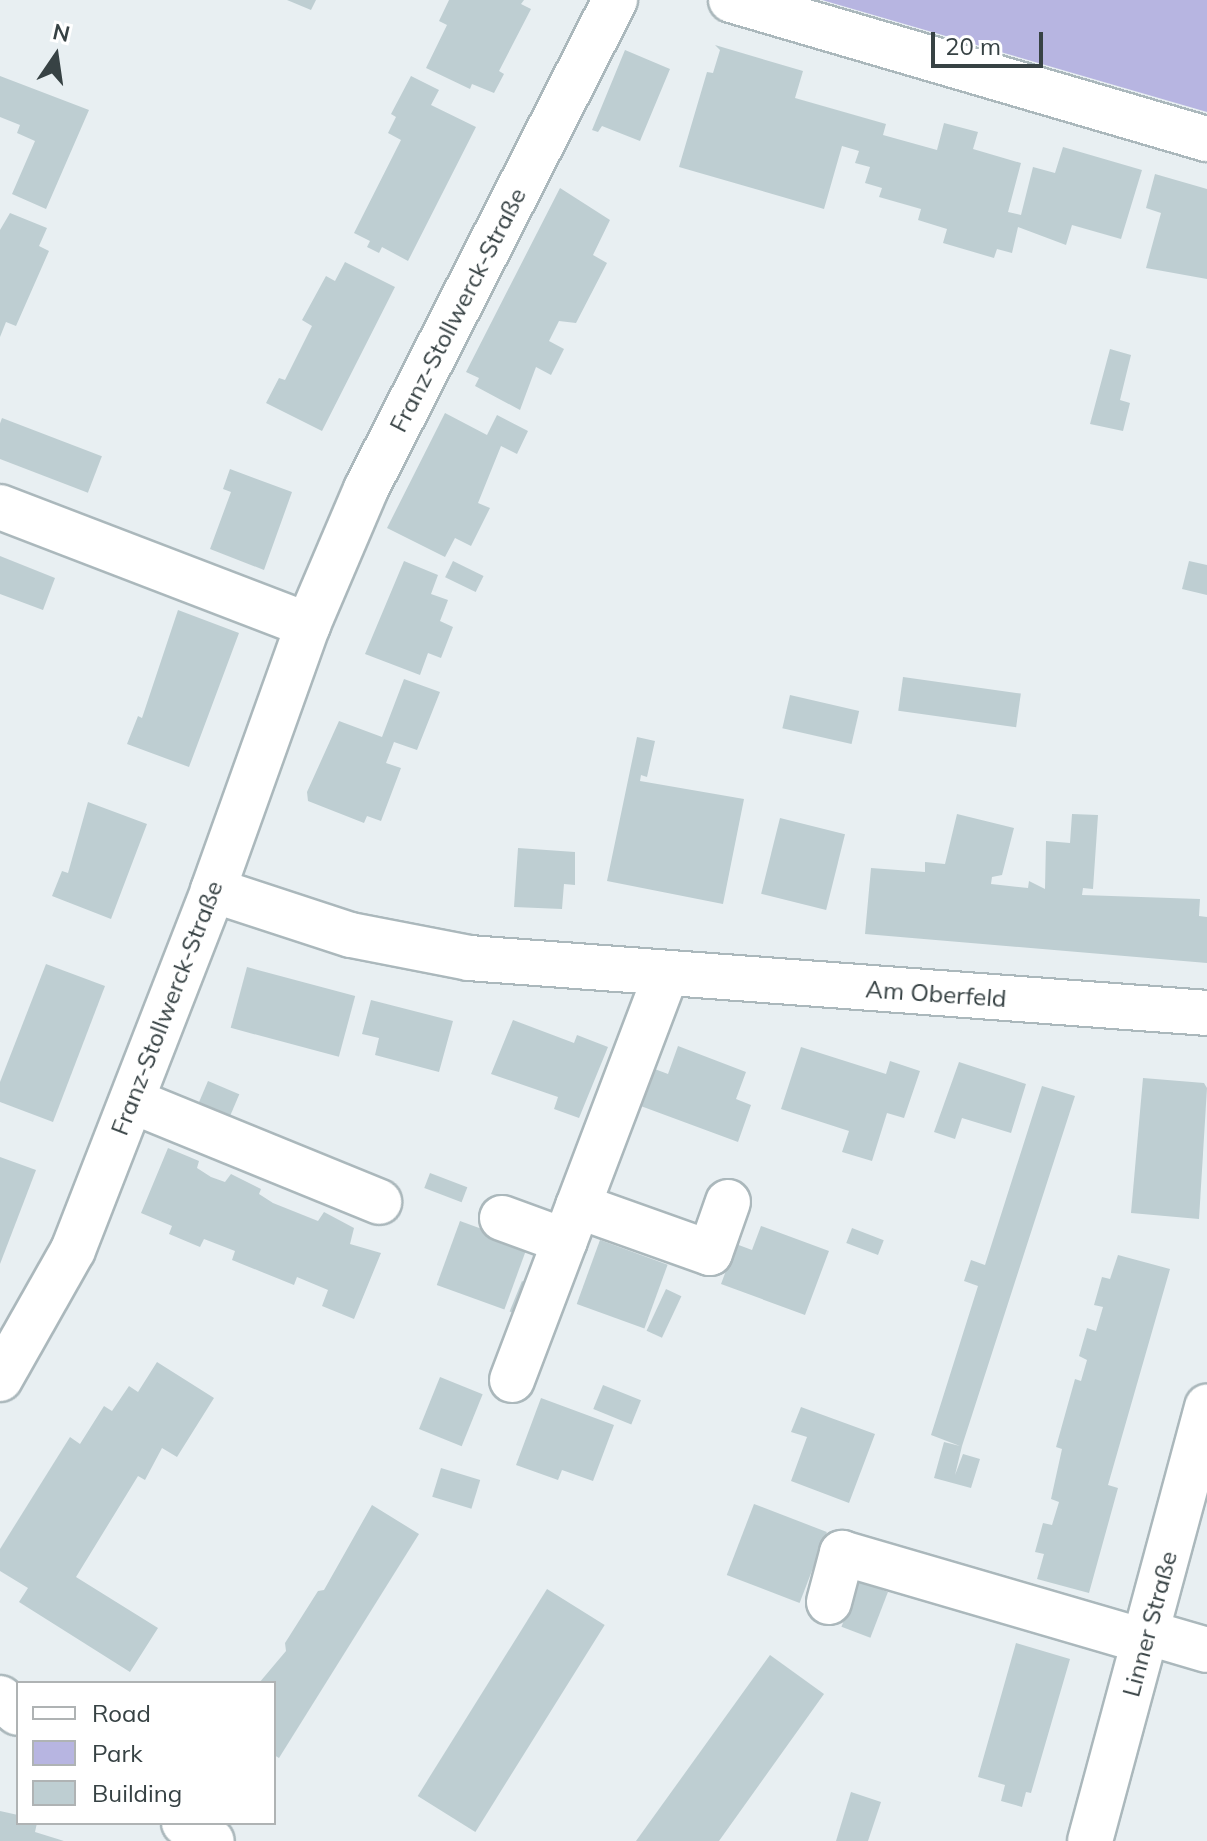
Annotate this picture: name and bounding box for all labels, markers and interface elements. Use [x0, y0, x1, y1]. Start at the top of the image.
north arrow [16, 16, 96, 96]
scale bar [935, 16, 1047, 66]
text: N [50, 17, 73, 48]
text: 20 m [945, 31, 1001, 61]
street label: Franz-Stollwerck-Straße [384, 183, 532, 437]
street label: Franz-Stollwerck-Straße [105, 877, 229, 1139]
street label: Am Oberfeld [865, 975, 1007, 1013]
street label: Linner Straße [1117, 1548, 1183, 1700]
legend [16, 1681, 276, 1825]
text: Road [92, 1698, 151, 1728]
text: Park [92, 1738, 143, 1768]
text: Building [92, 1778, 182, 1808]

